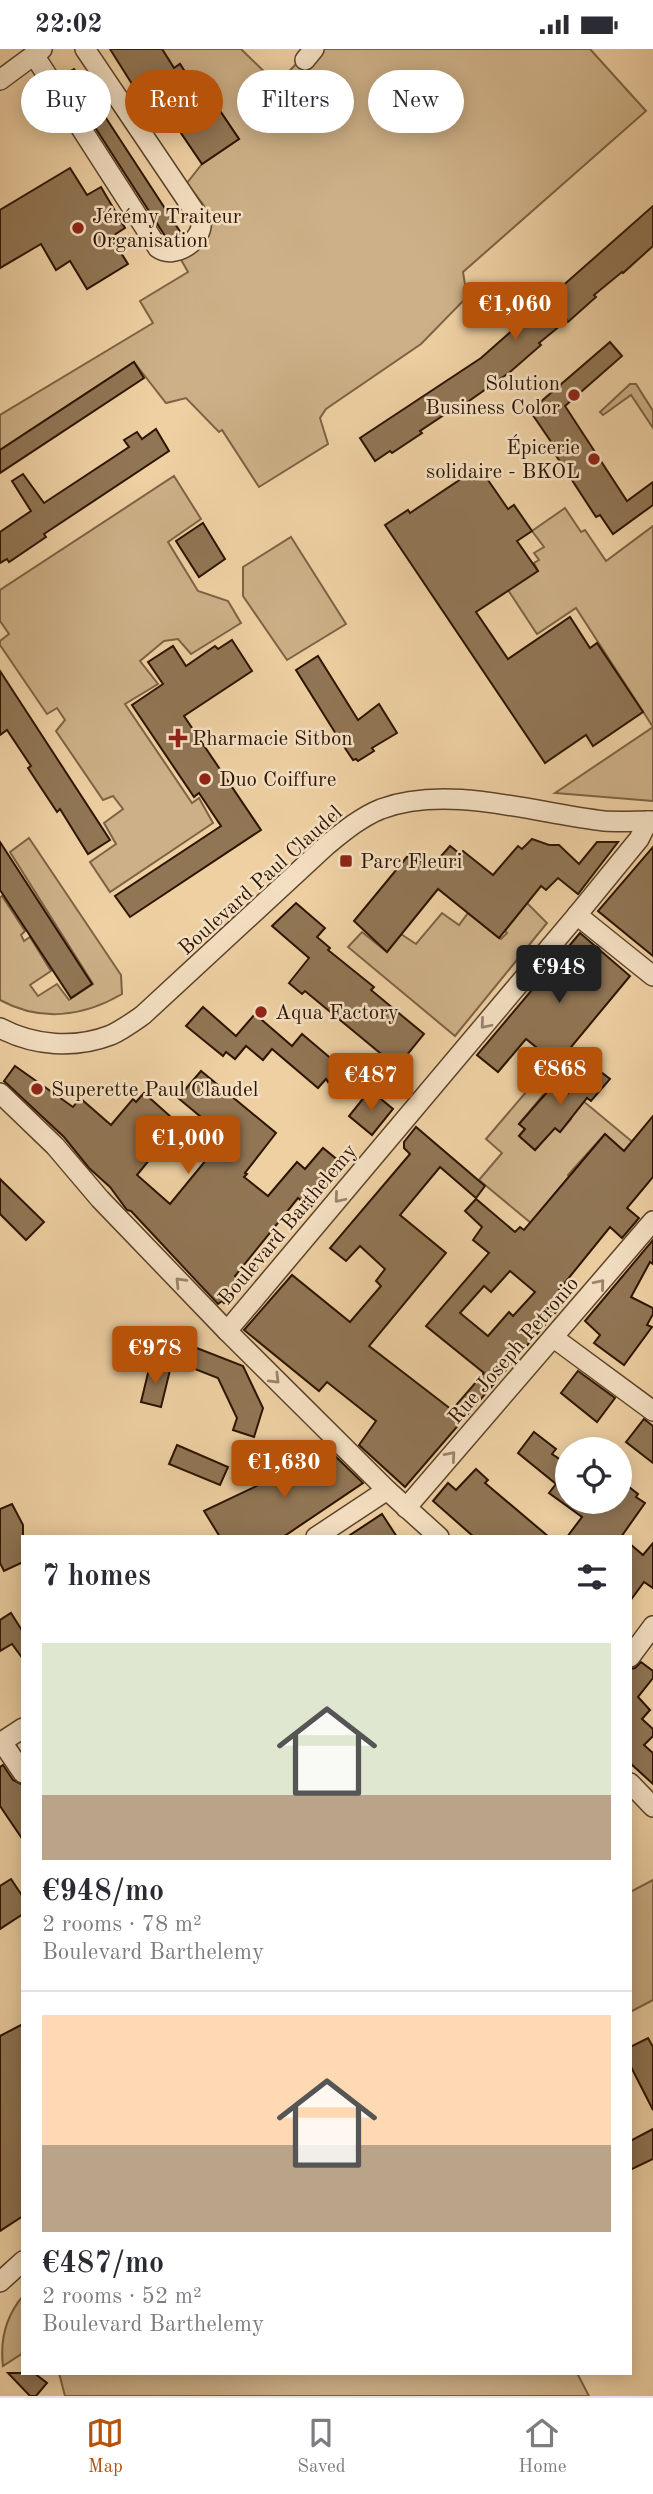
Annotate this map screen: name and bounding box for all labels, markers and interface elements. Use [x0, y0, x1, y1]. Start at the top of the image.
text: 22:02 [35, 12, 103, 38]
chip: Buy [21, 70, 111, 133]
chip: Rent [125, 70, 223, 133]
chip: Filters [237, 70, 354, 133]
chip: New [368, 70, 464, 133]
place label: Jérémy Traiteur Organisation [92, 207, 242, 252]
marker: Jérémy Traiteur Organisation [70, 220, 86, 236]
pin: €1,060 [458, 282, 572, 342]
text: €1,060 [478, 293, 552, 316]
place label: Solution Business Color [425, 374, 560, 419]
marker: Solution Business Color [566, 387, 582, 403]
place label: Épicerie solidaire - BKOL [426, 434, 580, 483]
marker: Épicerie solidaire - BKOL [586, 451, 602, 467]
place label: Pharmacie Sitbon [192, 729, 353, 750]
marker: Pharmacie Sitbon [170, 730, 186, 746]
place label: Duo Coiffure [219, 770, 336, 791]
marker: Duo Coiffure [197, 771, 213, 787]
street label: Boulevard Paul Claudel [175, 802, 347, 960]
place label: Parc Fleuri [360, 852, 462, 873]
marker: Parc Fleuri [338, 853, 354, 869]
pin: €948 [518, 946, 600, 1005]
text: €948 [532, 956, 586, 979]
place label: Aqua Factory [275, 1003, 399, 1024]
marker: Aqua Factory [253, 1004, 269, 1020]
one-way arrow [481, 1016, 494, 1028]
pin: €868 [519, 1047, 601, 1107]
pin: €487 [330, 1053, 412, 1113]
text: €868 [533, 1058, 587, 1081]
text: €487 [344, 1064, 398, 1087]
place label: Superette Paul Claudel [51, 1080, 259, 1101]
marker: Superette Paul Claudel [29, 1081, 45, 1097]
pin: €1,000 [131, 1117, 245, 1176]
text: €1,000 [151, 1127, 225, 1150]
street label: Boulevard Barthelemy [215, 1141, 361, 1309]
one-way arrow [335, 1189, 347, 1202]
street label: Rue Joseph Petronio [445, 1273, 583, 1428]
one-way arrow [175, 1277, 188, 1290]
one-way arrow [592, 1279, 604, 1292]
pin: €978 [114, 1327, 196, 1386]
text: €978 [128, 1337, 182, 1360]
one-way arrow [267, 1371, 280, 1384]
map controls [555, 1437, 632, 1514]
button: locate [555, 1437, 632, 1514]
pin: €1,630 [227, 1441, 341, 1500]
text: €1,630 [247, 1451, 321, 1474]
one-way arrow [443, 1451, 455, 1464]
icon: filters [573, 1558, 611, 1596]
text: 7 homes [42, 1562, 151, 1592]
icon: home [264, 1688, 390, 1814]
text: €948/mo [42, 1877, 164, 1907]
text: 2 rooms · 78 m² [42, 1913, 202, 1936]
text: Boulevard Barthelemy [42, 1941, 264, 1964]
icon: home [264, 2060, 390, 2186]
text: €487/mo [42, 2249, 164, 2279]
text: 2 rooms · 52 m² [42, 2285, 202, 2308]
text: Boulevard Barthelemy [42, 2313, 264, 2336]
tab: Map [86, 2414, 124, 2479]
tab: Saved [297, 2414, 346, 2479]
tab: Home [518, 2414, 567, 2479]

